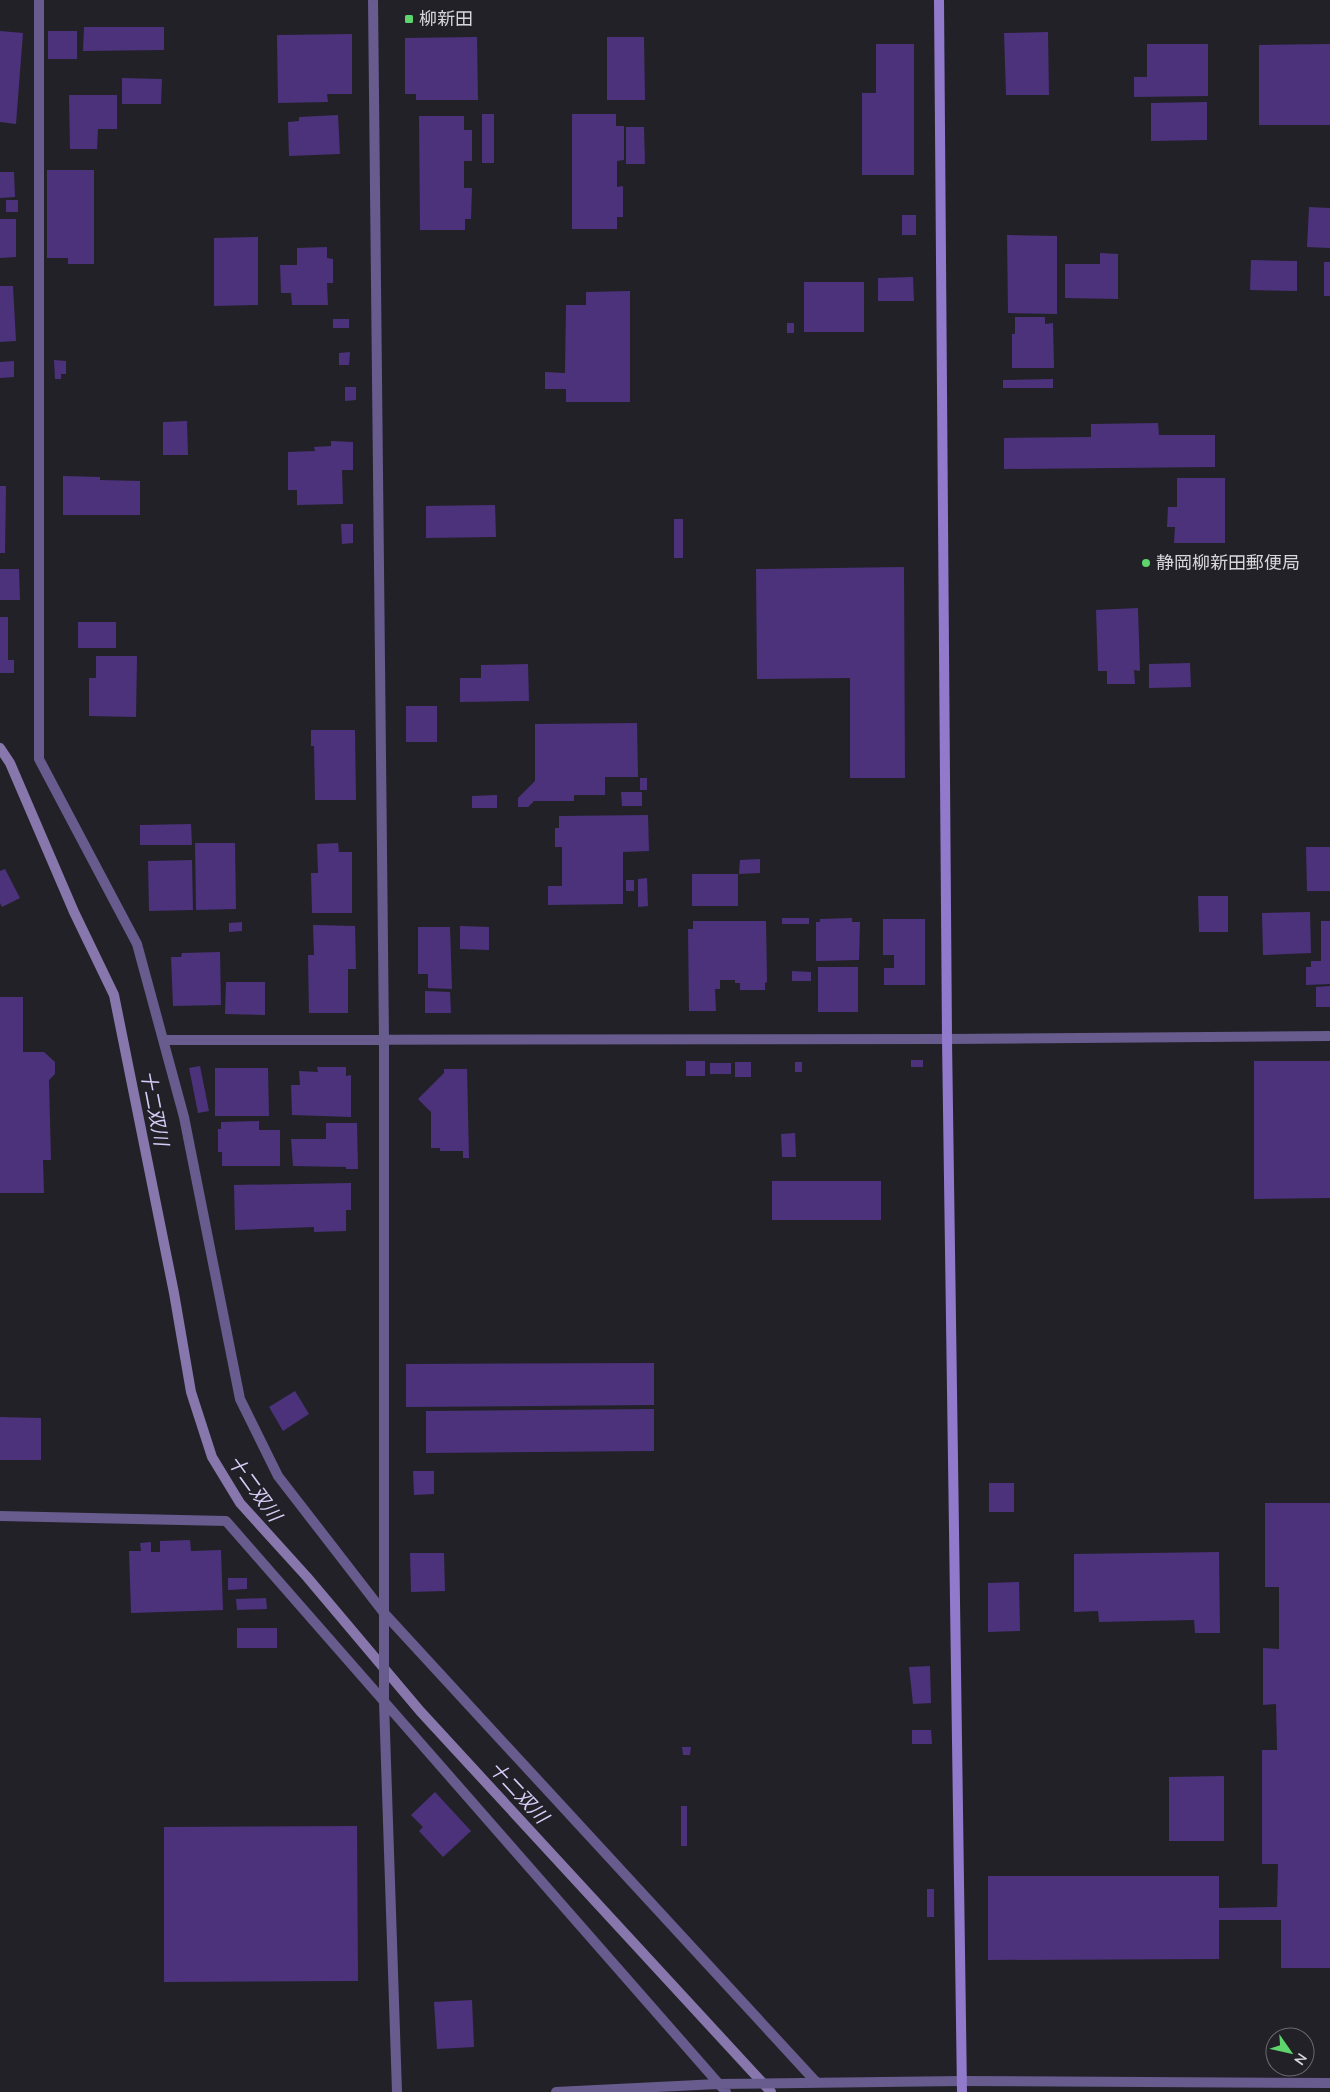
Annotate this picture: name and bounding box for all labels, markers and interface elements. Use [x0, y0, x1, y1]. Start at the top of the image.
place label: 柳新田 [419, 7, 473, 30]
marker: 柳新田 [403, 13, 415, 25]
place label: 静岡柳新田郵便局 [1156, 551, 1300, 574]
marker: 静岡柳新田郵便局 [1140, 557, 1152, 569]
water label: 十二双川 [136, 1068, 174, 1150]
water label: 十二双川 [223, 1450, 288, 1527]
water label: 十二双川 [484, 1756, 555, 1829]
north arrow [1265, 2027, 1315, 2077]
text: N [1290, 2050, 1311, 2069]

